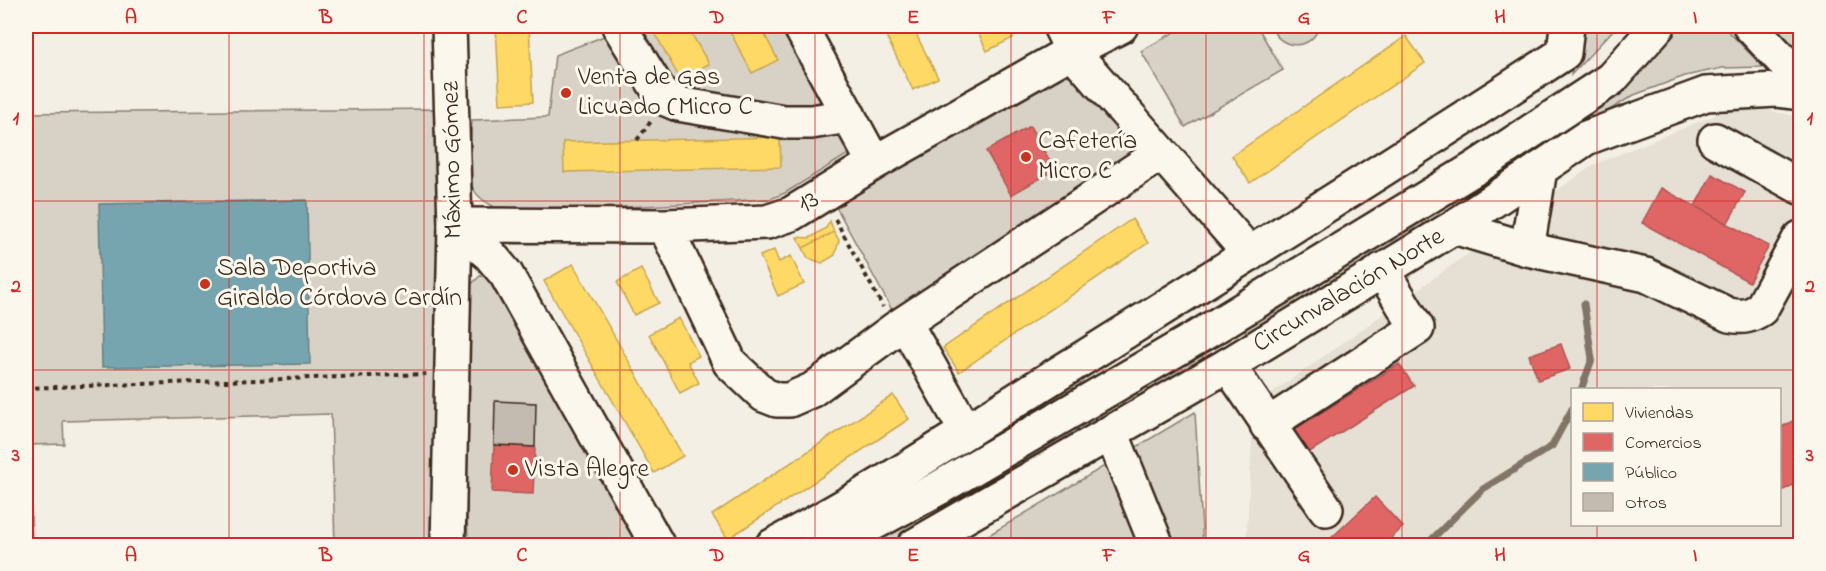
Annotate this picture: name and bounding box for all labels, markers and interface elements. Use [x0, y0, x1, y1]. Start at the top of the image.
text: A [125, 4, 137, 33]
text: B [318, 4, 333, 33]
text: C [517, 4, 528, 33]
text: D [709, 4, 724, 33]
text: E [907, 4, 919, 33]
text: F [1102, 4, 1116, 33]
text: G [1298, 4, 1311, 33]
text: H [1494, 4, 1506, 33]
text: I [1693, 4, 1698, 33]
place label: Venta de Gas Licuado (Micro C [577, 59, 753, 127]
street label: Máximo Gómez [433, 81, 473, 239]
marker: Venta de Gas Licuado (Micro C [559, 86, 573, 100]
text: 1 [13, 105, 20, 134]
text: 1 [1807, 105, 1814, 134]
place label: Cafetería Micro C [1038, 123, 1137, 191]
marker: Cafetería Micro C [1019, 150, 1033, 164]
street label: 13 [791, 182, 827, 224]
street label: Circunvalación Norte [1246, 219, 1452, 363]
place label: Sala Deportiva Giraldo Córdova Cardín [217, 250, 462, 318]
text: 2 [10, 273, 21, 302]
text: 2 [1804, 273, 1815, 302]
marker: Sala Deportiva Giraldo Córdova Cardín [198, 277, 212, 291]
legend [1571, 388, 1781, 526]
text: Viviendas [1624, 401, 1694, 427]
text: Comercios [1625, 431, 1702, 457]
text: 3 [11, 442, 20, 471]
text: 3 [1805, 442, 1814, 471]
place label: Vista Alegre [524, 451, 650, 489]
text: Público [1625, 461, 1677, 487]
marker: Vista Alegre [506, 463, 520, 477]
text: Otros [1625, 491, 1667, 517]
text: A [125, 542, 137, 571]
text: B [318, 542, 333, 571]
text: C [517, 542, 528, 571]
text: D [709, 542, 724, 571]
text: E [907, 542, 919, 571]
text: F [1102, 542, 1116, 571]
text: G [1298, 542, 1311, 571]
text: H [1494, 542, 1506, 571]
text: I [1693, 542, 1698, 571]

